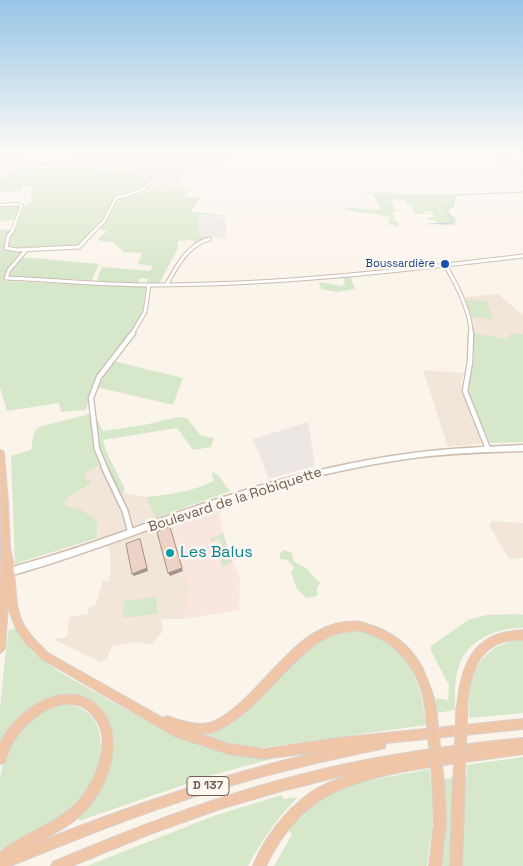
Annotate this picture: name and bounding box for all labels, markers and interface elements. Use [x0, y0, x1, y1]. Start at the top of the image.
place label: Boussardière [366, 257, 435, 271]
marker: Boussardière [439, 258, 451, 270]
street label: Boulevard de la Robiquette [146, 464, 324, 536]
place label: Les Balus [180, 543, 253, 563]
marker: Les Balus [164, 547, 176, 559]
road number: D 137 [187, 776, 229, 796]

